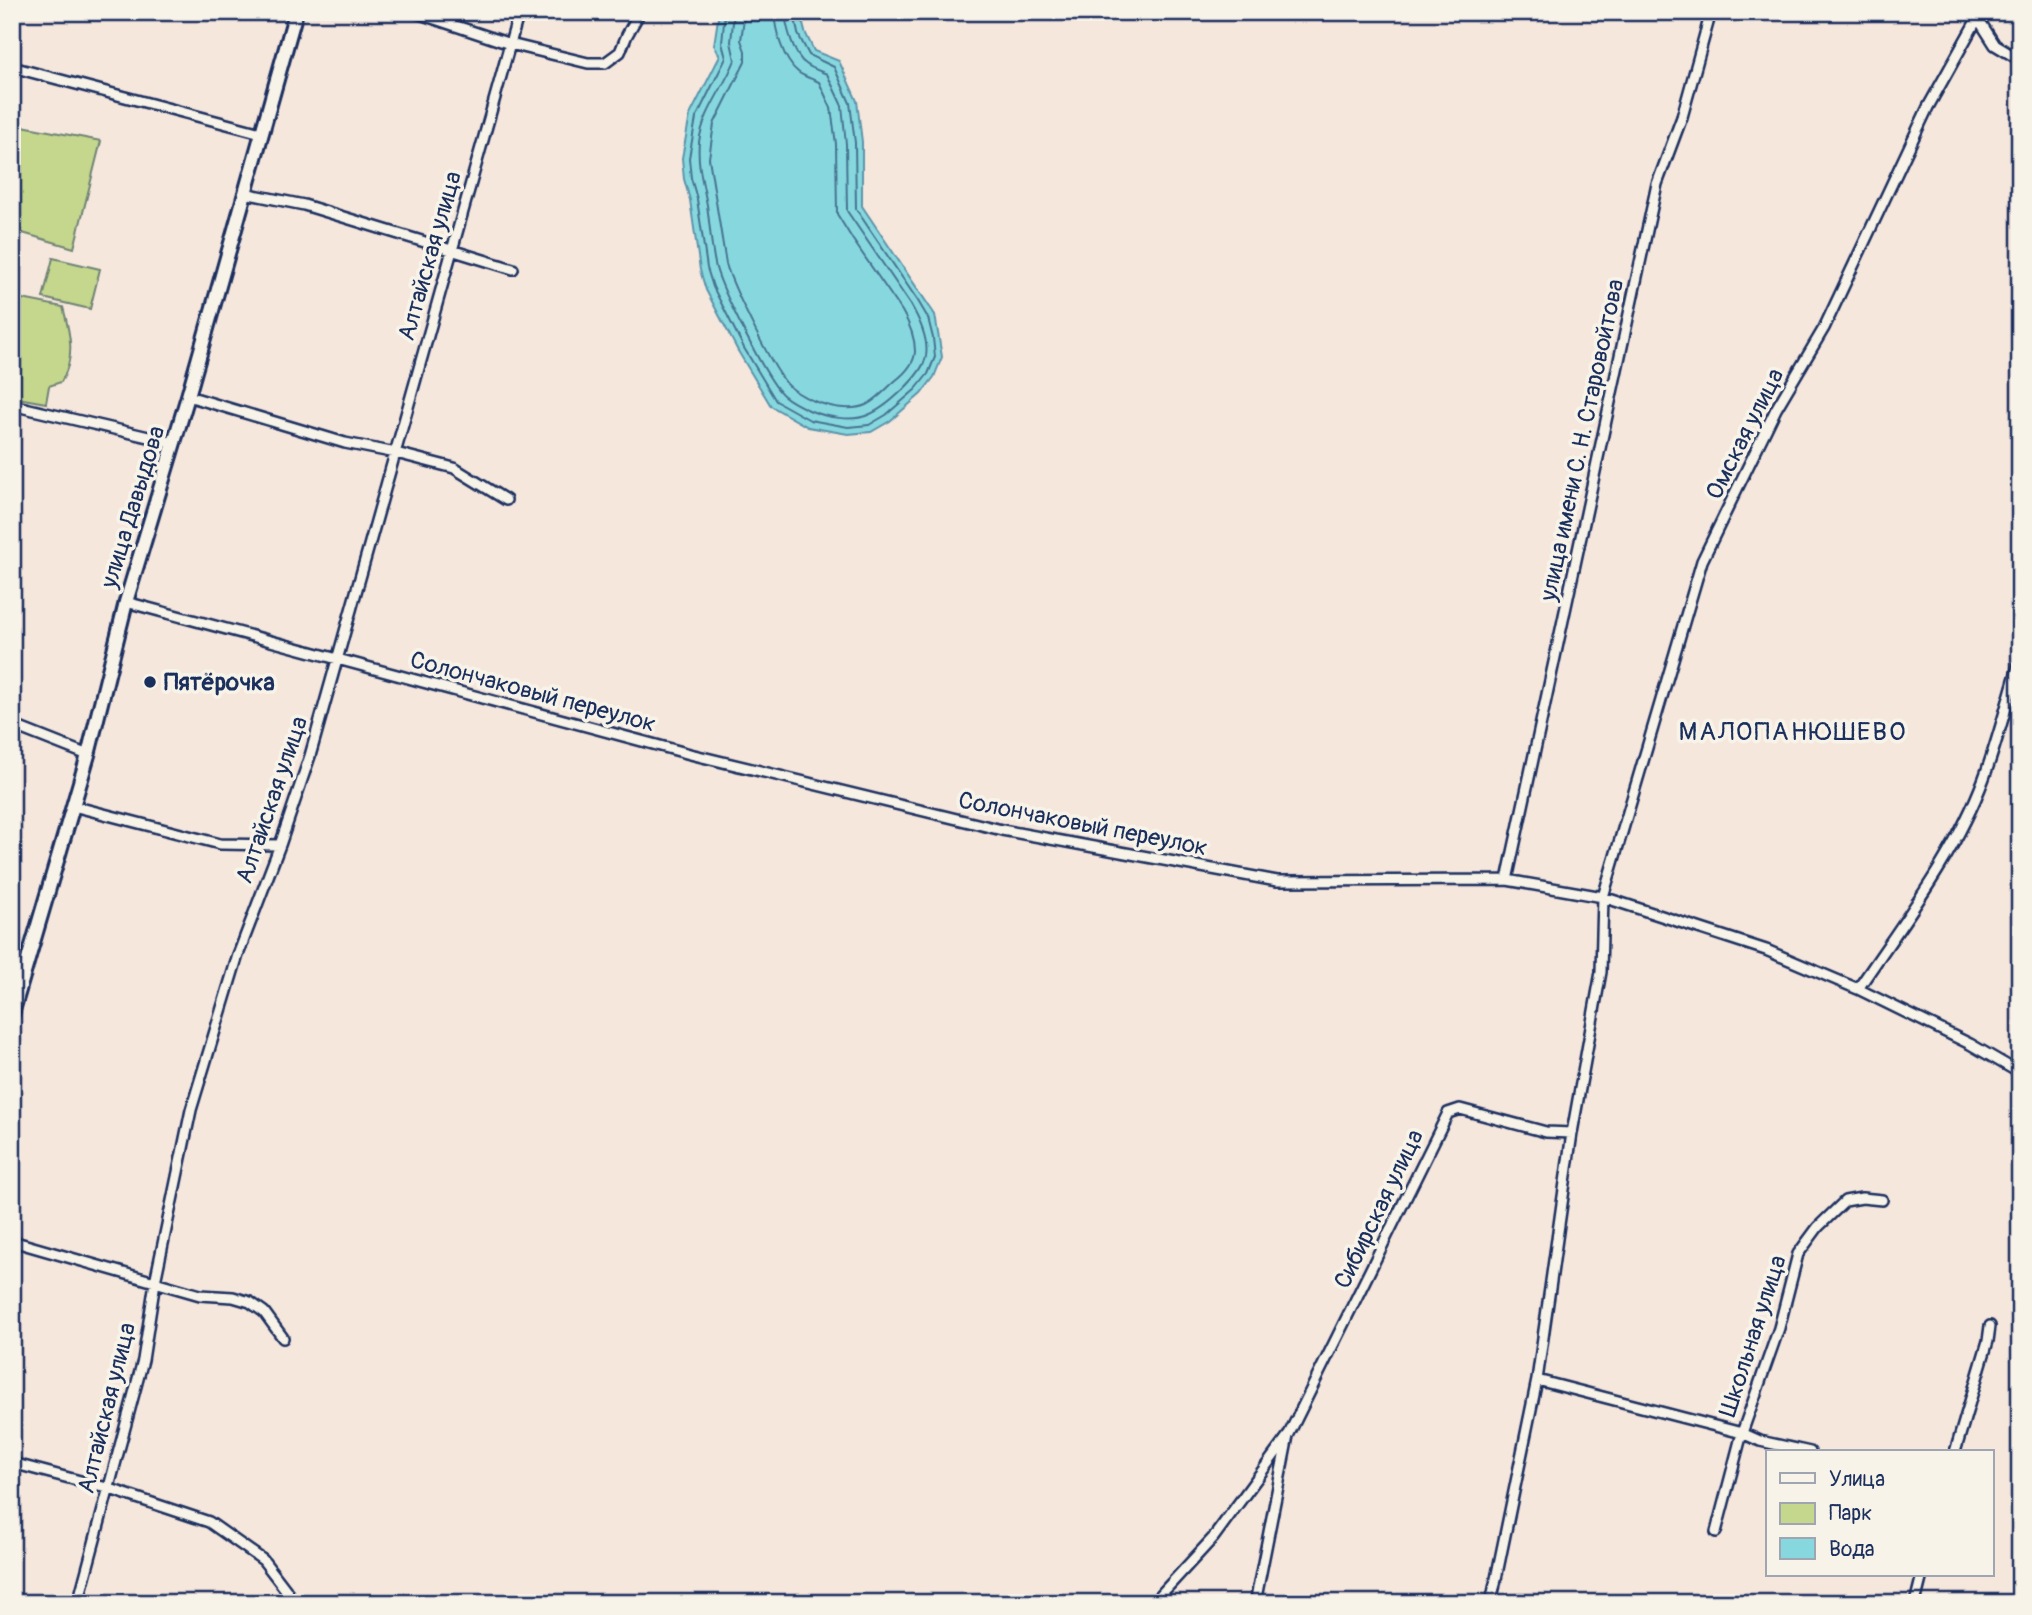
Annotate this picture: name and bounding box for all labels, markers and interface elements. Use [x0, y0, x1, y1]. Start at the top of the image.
street label: Алтайская улица [392, 168, 468, 344]
street label: улица имени С. Н. Старовойтова [1533, 276, 1630, 605]
street label: Омская улица [1700, 364, 1790, 504]
street label: улица Давыдова [94, 422, 171, 593]
street label: Солончаковый переулок [407, 645, 659, 739]
place label: Пятёрочка [164, 668, 275, 697]
marker: Пятёрочка [142, 674, 158, 690]
street label: Алтайская улица [230, 713, 314, 887]
district label: МАЛОПАНЮШЕВО [1678, 716, 1908, 748]
street label: Солончаковый переулок [956, 786, 1210, 862]
street label: Сибирская улица [1328, 1125, 1430, 1293]
street label: Школьная улица [1713, 1252, 1793, 1420]
street label: Алтайская улица [72, 1320, 142, 1496]
legend [1766, 1450, 1994, 1576]
text: Улица [1829, 1466, 1885, 1493]
text: Парк [1829, 1500, 1872, 1527]
text: Вода [1829, 1536, 1875, 1563]

